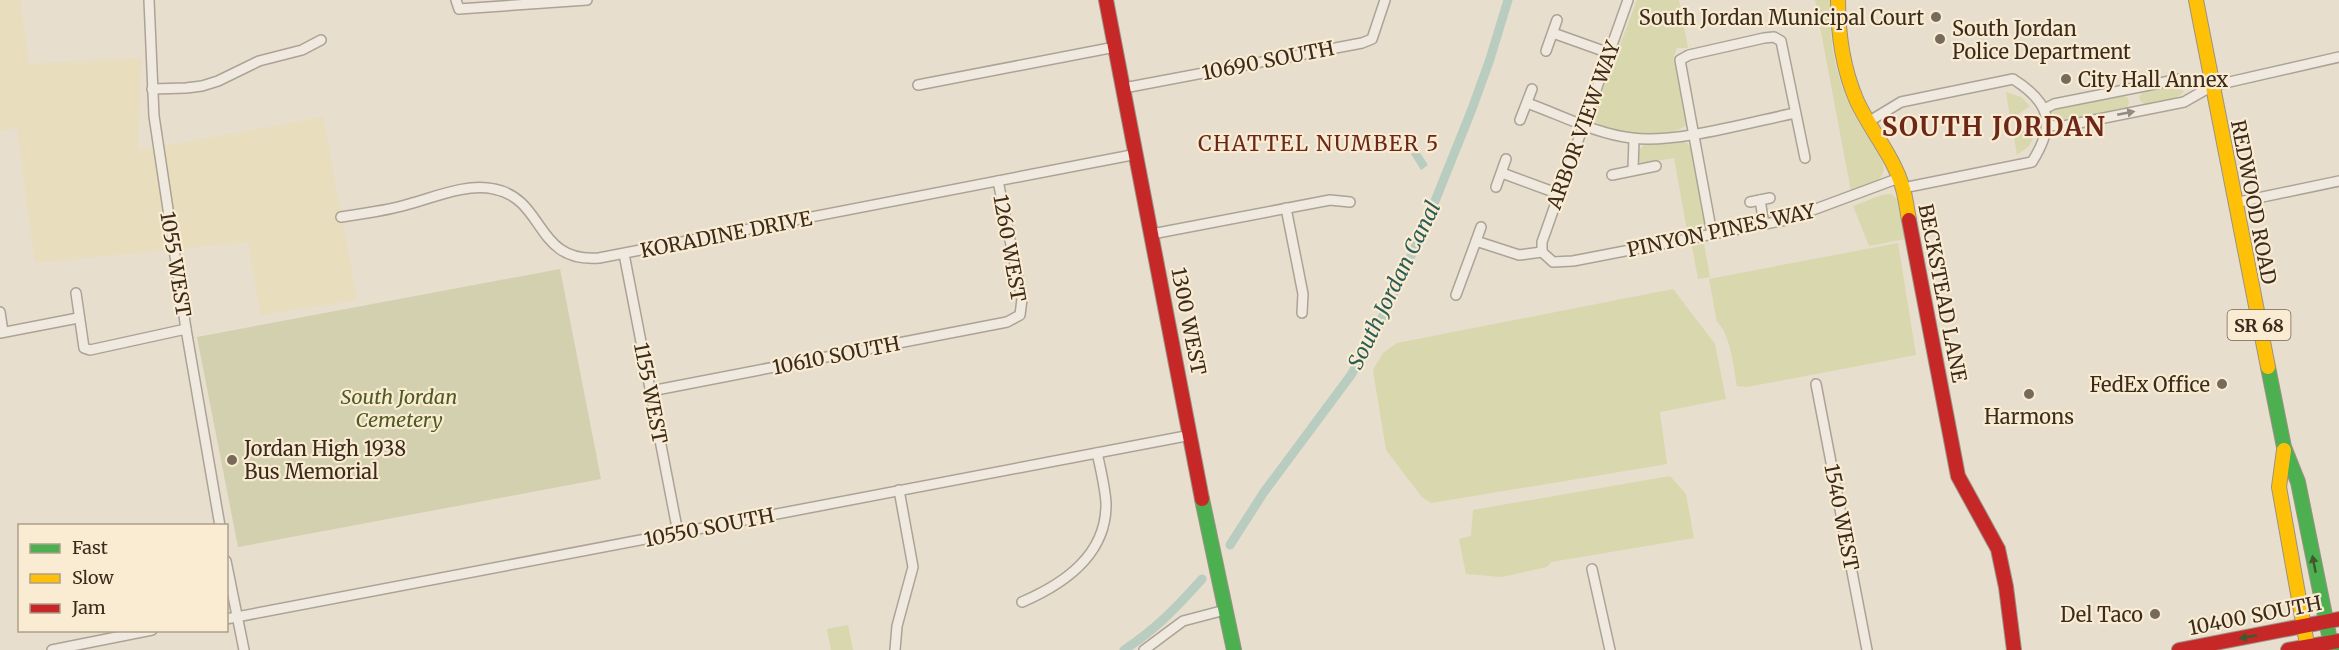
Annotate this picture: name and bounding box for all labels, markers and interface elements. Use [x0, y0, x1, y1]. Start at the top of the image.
place label: South Jordan Municipal Court [1639, 5, 1924, 30]
marker: South Jordan Municipal Court [1929, 10, 1943, 24]
place label: South Jordan Police Department [1952, 16, 2131, 64]
marker: South Jordan Police Department [1933, 32, 1947, 46]
street label: 10690 SOUTH [1200, 35, 1336, 85]
street label: ARBOR VIEW WAY [1541, 36, 1625, 213]
place label: City Hall Annex [2078, 67, 2228, 92]
marker: City Hall Annex [2059, 72, 2073, 86]
one-way arrow [2117, 108, 2136, 117]
district label: SOUTH JORDAN [1882, 110, 2106, 143]
street label: REDWOOD ROAD [2226, 118, 2282, 286]
district label: CHATTEL NUMBER 5 [1198, 130, 1440, 157]
street label: 1260 WEST [988, 192, 1032, 304]
water label: South Jordan Canal [1342, 197, 1446, 373]
street label: PINYON PINES WAY [1625, 198, 1818, 262]
street label: BECKSTEAD LANE [1913, 202, 1973, 385]
street label: KORADINE DRIVE [638, 205, 814, 263]
street label: 1055 WEST [155, 210, 197, 319]
street label: 1300 WEST [1166, 265, 1212, 377]
road number: SR 68 [2228, 310, 2290, 340]
street label: 10610 SOUTH [770, 330, 902, 380]
street label: 1155 WEST [629, 340, 673, 446]
place label: FedEx Office [2089, 372, 2210, 397]
marker: FedEx Office [2215, 377, 2229, 391]
park label: South Jordan Cemetery [341, 384, 457, 432]
marker: Harmons [2022, 387, 2036, 401]
place label: Harmons [1984, 404, 2074, 429]
place label: Jordan High 1938 Bus Memorial [243, 436, 406, 484]
marker: Jordan High 1938 Bus Memorial [225, 453, 239, 467]
street label: 1540 WEST [1819, 462, 1865, 572]
street label: 10550 SOUTH [642, 502, 776, 552]
legend [18, 524, 228, 632]
text: Fast [72, 536, 108, 559]
one-way arrow [2309, 554, 2318, 573]
text: Slow [72, 566, 115, 589]
street label: 10400 SOUTH [2186, 590, 2324, 640]
text: Jam [71, 596, 106, 619]
place label: Del Taco [2060, 602, 2143, 627]
marker: Del Taco [2148, 607, 2162, 621]
one-way arrow [2238, 633, 2257, 642]

